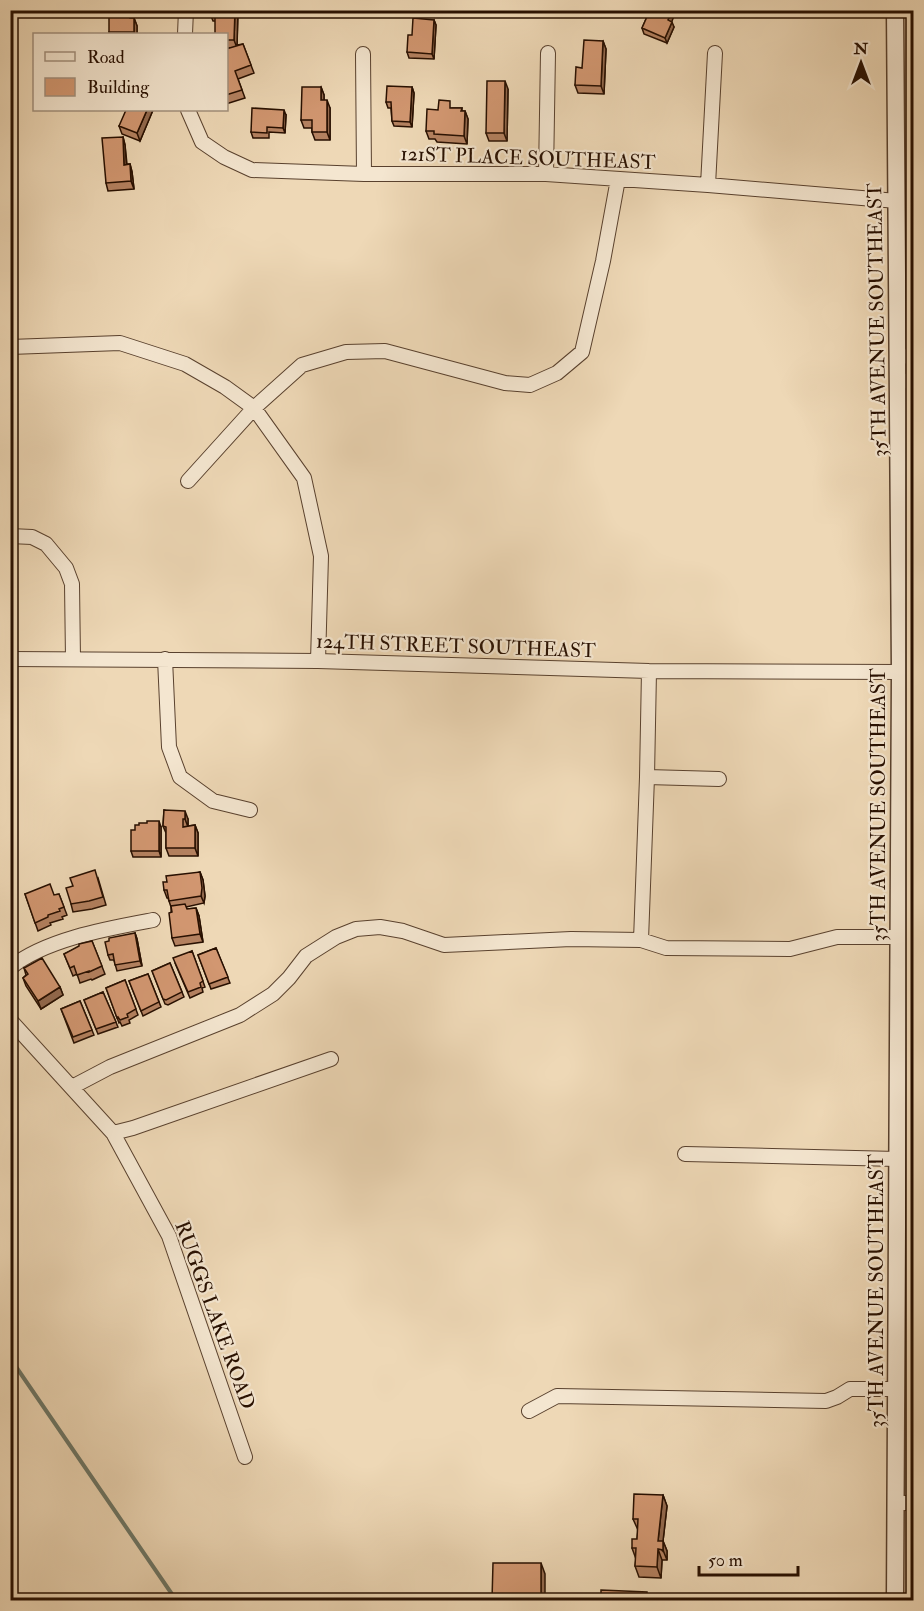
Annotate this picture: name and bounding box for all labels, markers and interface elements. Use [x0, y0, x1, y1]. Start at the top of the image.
legend [33, 33, 228, 111]
north arrow [831, 33, 891, 93]
text: N [853, 39, 869, 59]
text: Road [87, 46, 125, 69]
text: Building [87, 76, 150, 99]
street label: 121ST PLACE SOUTHEAST [400, 141, 656, 175]
street label: 35TH AVENUE SOUTHEAST [862, 183, 892, 457]
street label: 124TH STREET SOUTHEAST [316, 629, 596, 663]
street label: 35TH AVENUE SOUTHEAST [866, 668, 891, 942]
street label: 35TH AVENUE SOUTHEAST [864, 1154, 889, 1428]
street label: RUGGS LAKE ROAD [169, 1217, 261, 1413]
scale bar [699, 1539, 798, 1577]
text: 50 m [708, 1549, 743, 1572]

